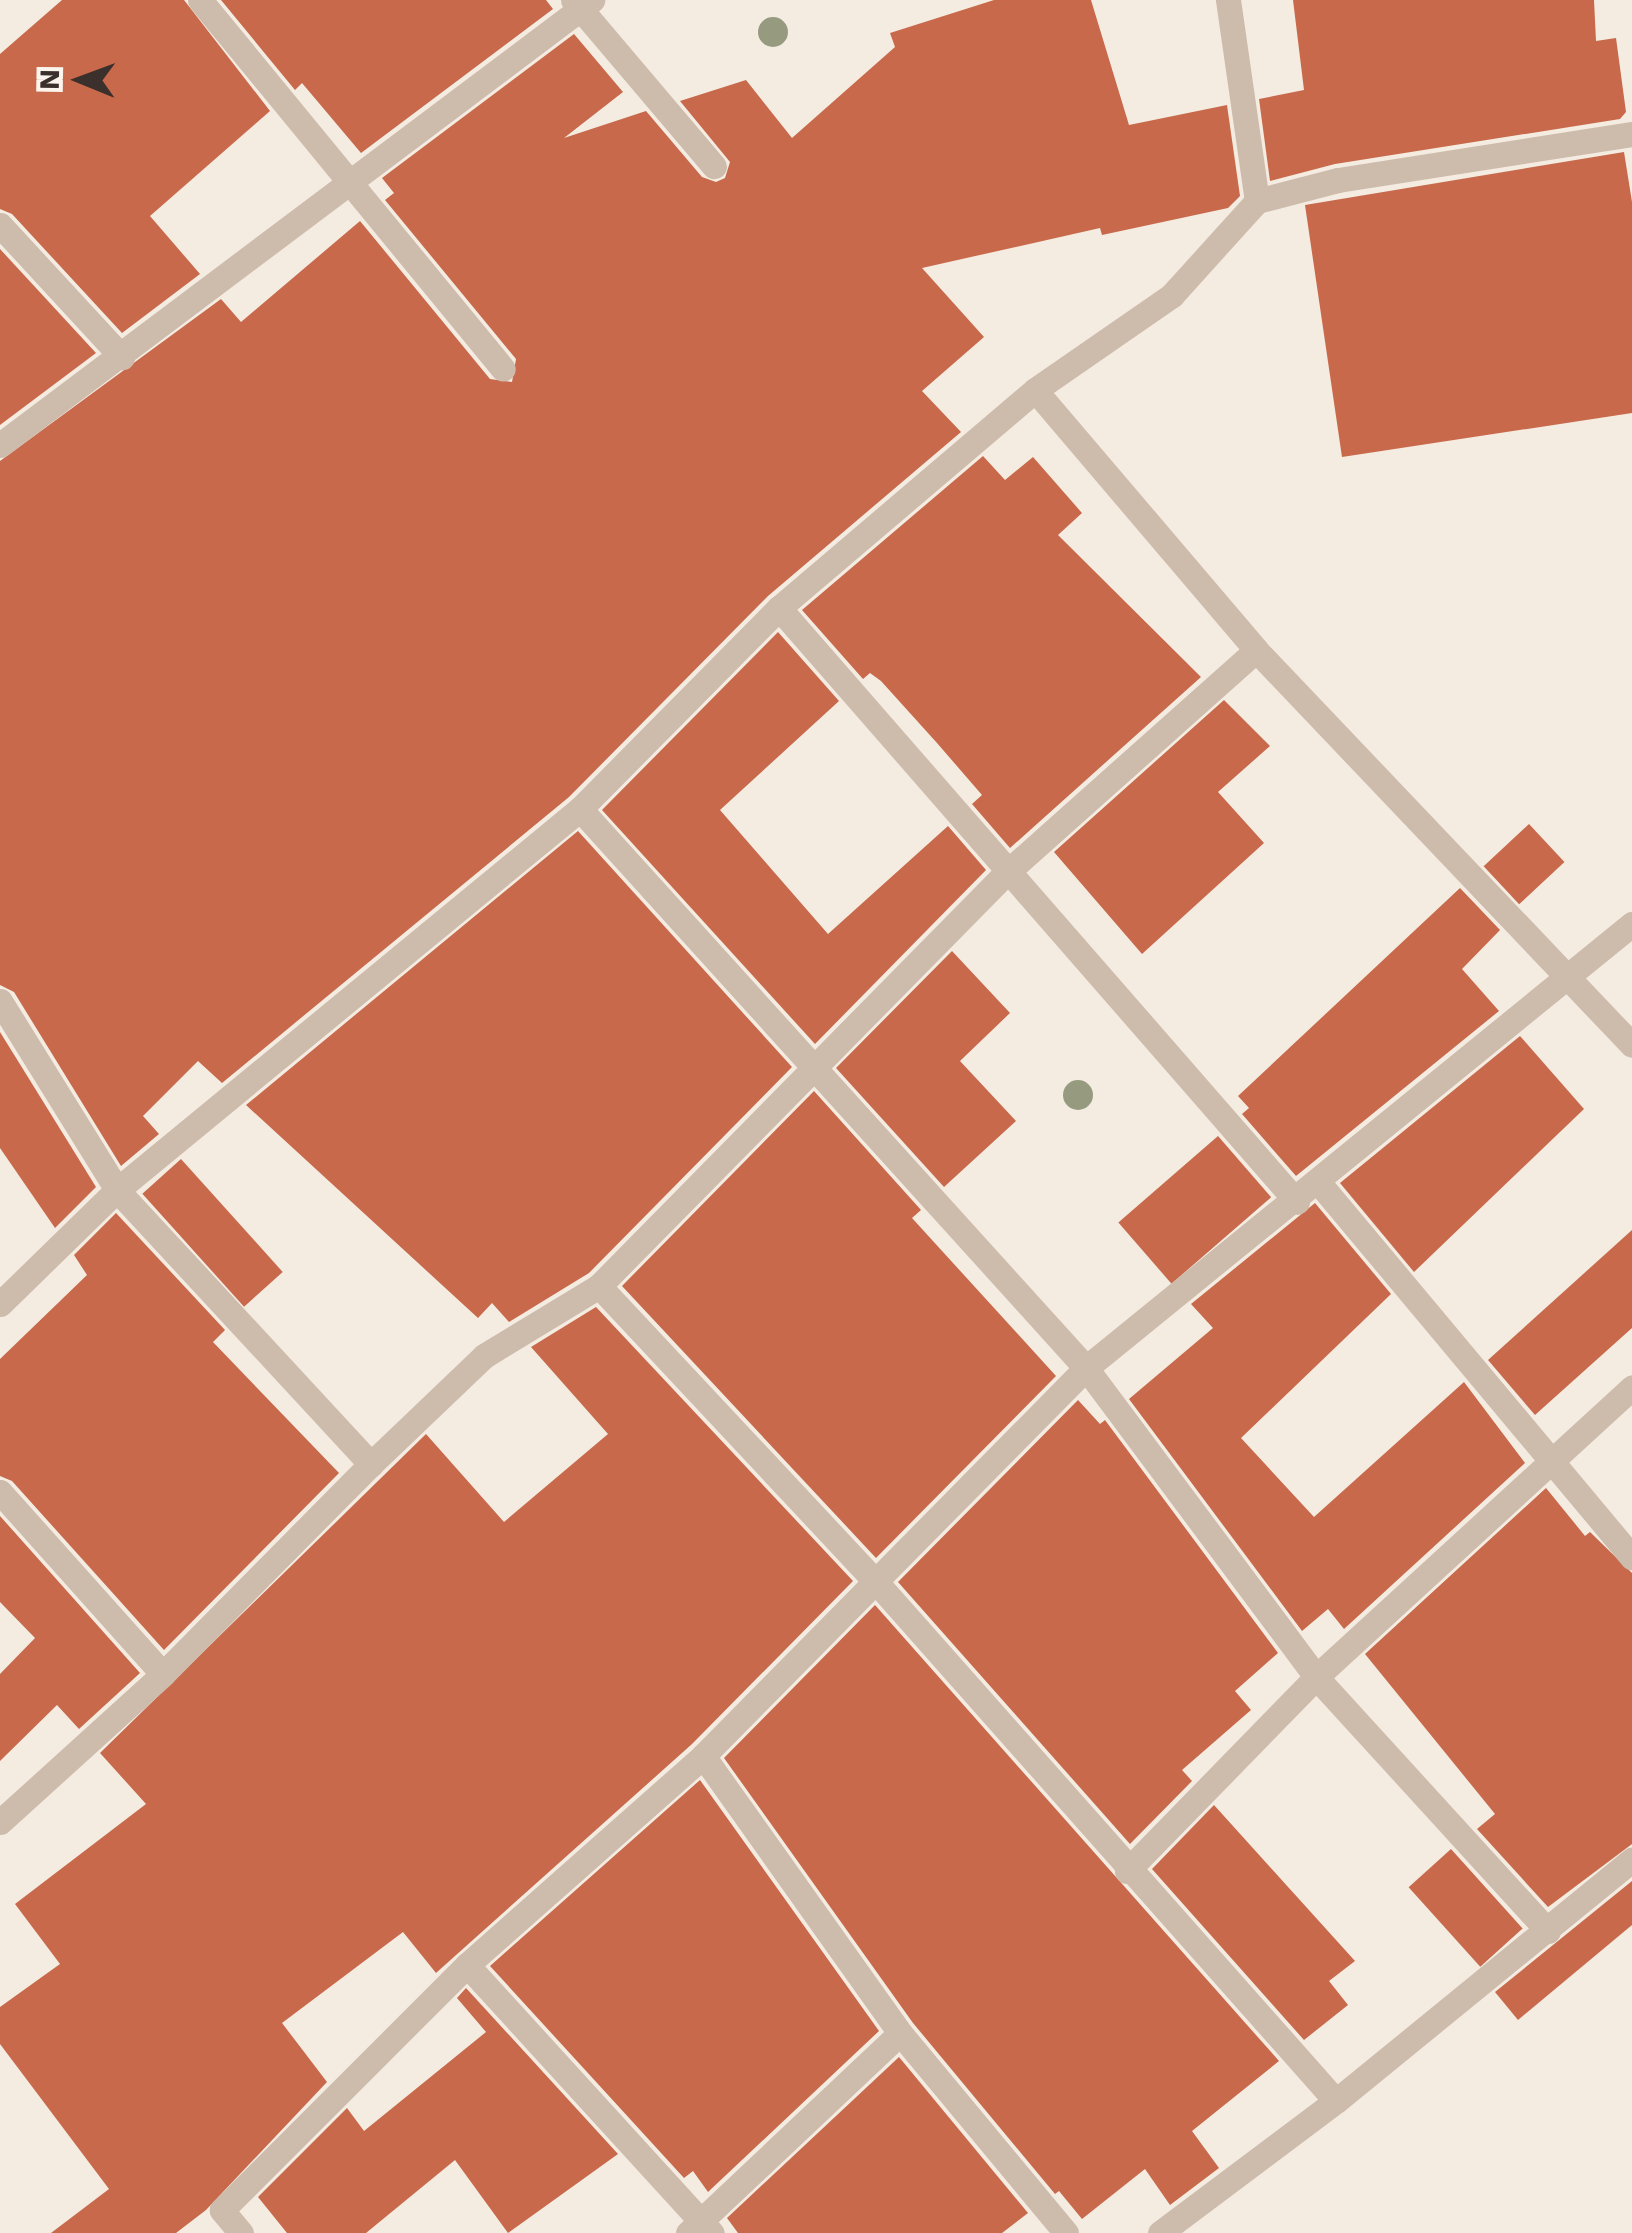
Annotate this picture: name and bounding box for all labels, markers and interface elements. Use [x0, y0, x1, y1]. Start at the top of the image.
north arrow [30, 30, 130, 130]
text: N [33, 69, 66, 90]

